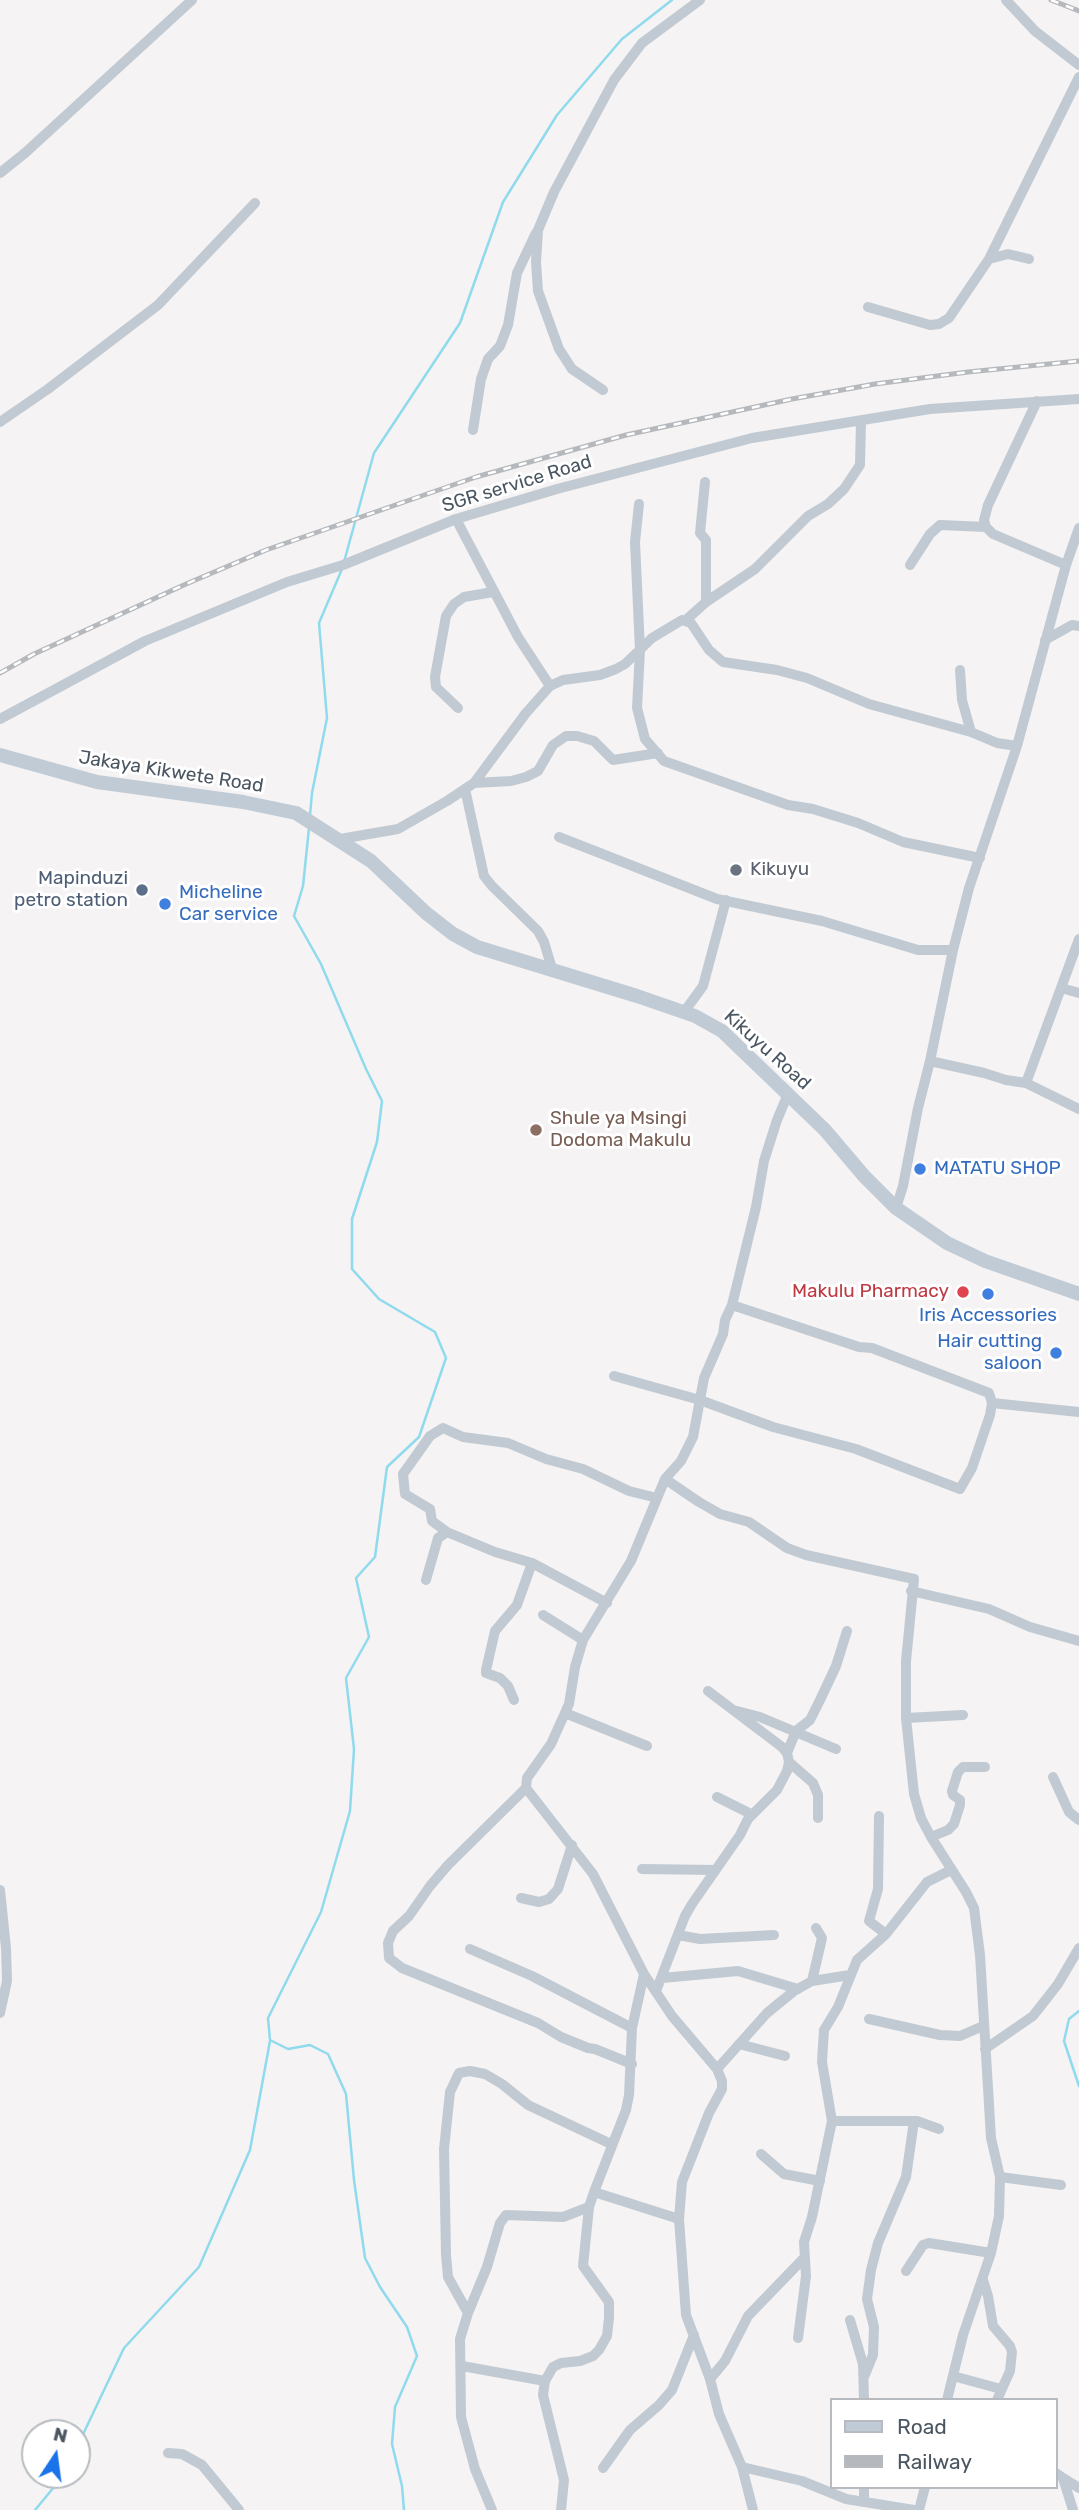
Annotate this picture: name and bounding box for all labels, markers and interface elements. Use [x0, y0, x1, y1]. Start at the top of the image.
street label: SGR service Road [439, 450, 595, 518]
street label: Jakaya Kikwete Road [77, 746, 265, 798]
place label: Kikuyu [750, 859, 809, 881]
marker: Kikuyu [728, 862, 744, 878]
place label: Mapinduzi petro station [14, 868, 128, 912]
marker: Mapinduzi petro station [134, 882, 150, 898]
place label: Micheline Car service [179, 882, 278, 926]
marker: Micheline Car service [157, 896, 173, 912]
street label: Kikuyu Road [719, 1005, 815, 1095]
place label: Shule ya Msingi Dodoma Makulu [550, 1108, 691, 1152]
marker: Shule ya Msingi Dodoma Makulu [528, 1122, 544, 1138]
place label: MATATU SHOP [934, 1158, 1061, 1180]
marker: MATATU SHOP [912, 1161, 928, 1177]
place label: Makulu Pharmacy [792, 1281, 949, 1303]
marker: Makulu Pharmacy [955, 1284, 971, 1300]
marker: Iris Accessories [980, 1286, 996, 1302]
place label: Iris Accessories [919, 1305, 1057, 1327]
place label: Hair cutting saloon [937, 1331, 1042, 1375]
marker: Hair cutting saloon [1048, 1345, 1064, 1361]
legend [830, 2398, 1058, 2489]
text: Road [897, 2414, 947, 2439]
north arrow [21, 2419, 91, 2489]
text: N [51, 2422, 70, 2448]
text: Railway [897, 2449, 972, 2474]

